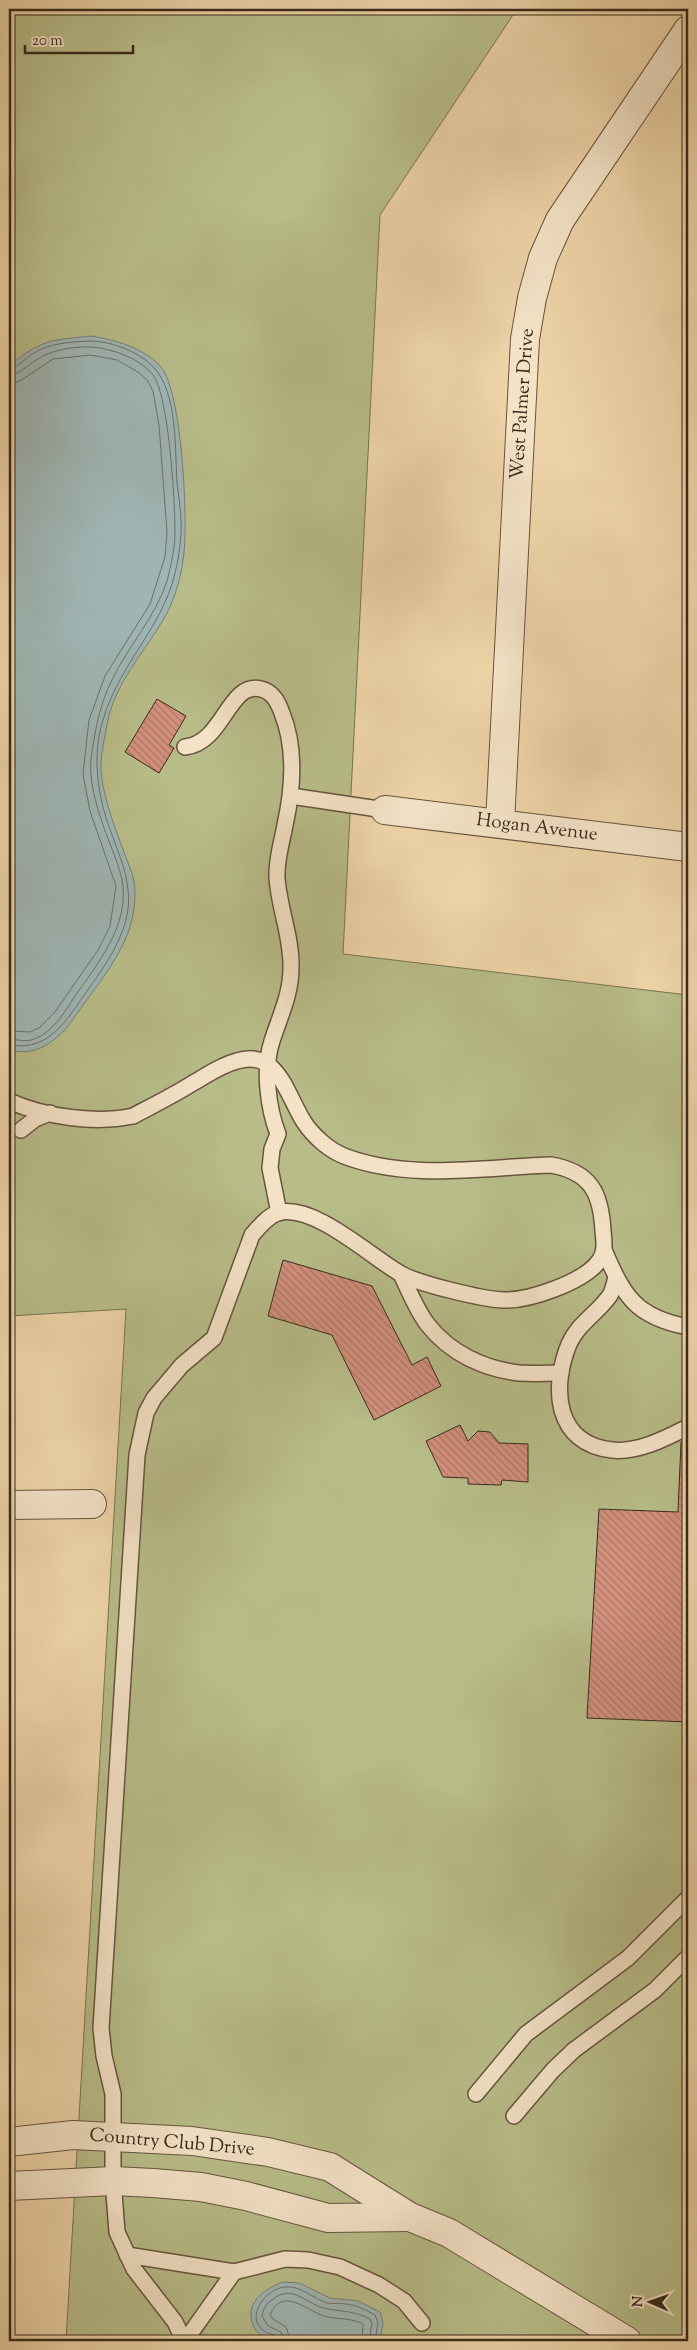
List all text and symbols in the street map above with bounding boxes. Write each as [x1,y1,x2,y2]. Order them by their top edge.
scale bar [25,22,132,54]
text: 20 m [32,31,63,52]
street label: West Palmer Drive [504,327,542,481]
street label: Hogan Avenue [475,807,599,849]
street label: Country Club Drive [88,2122,256,2164]
north arrow [624,2278,674,2328]
text: N [629,2296,649,2308]

